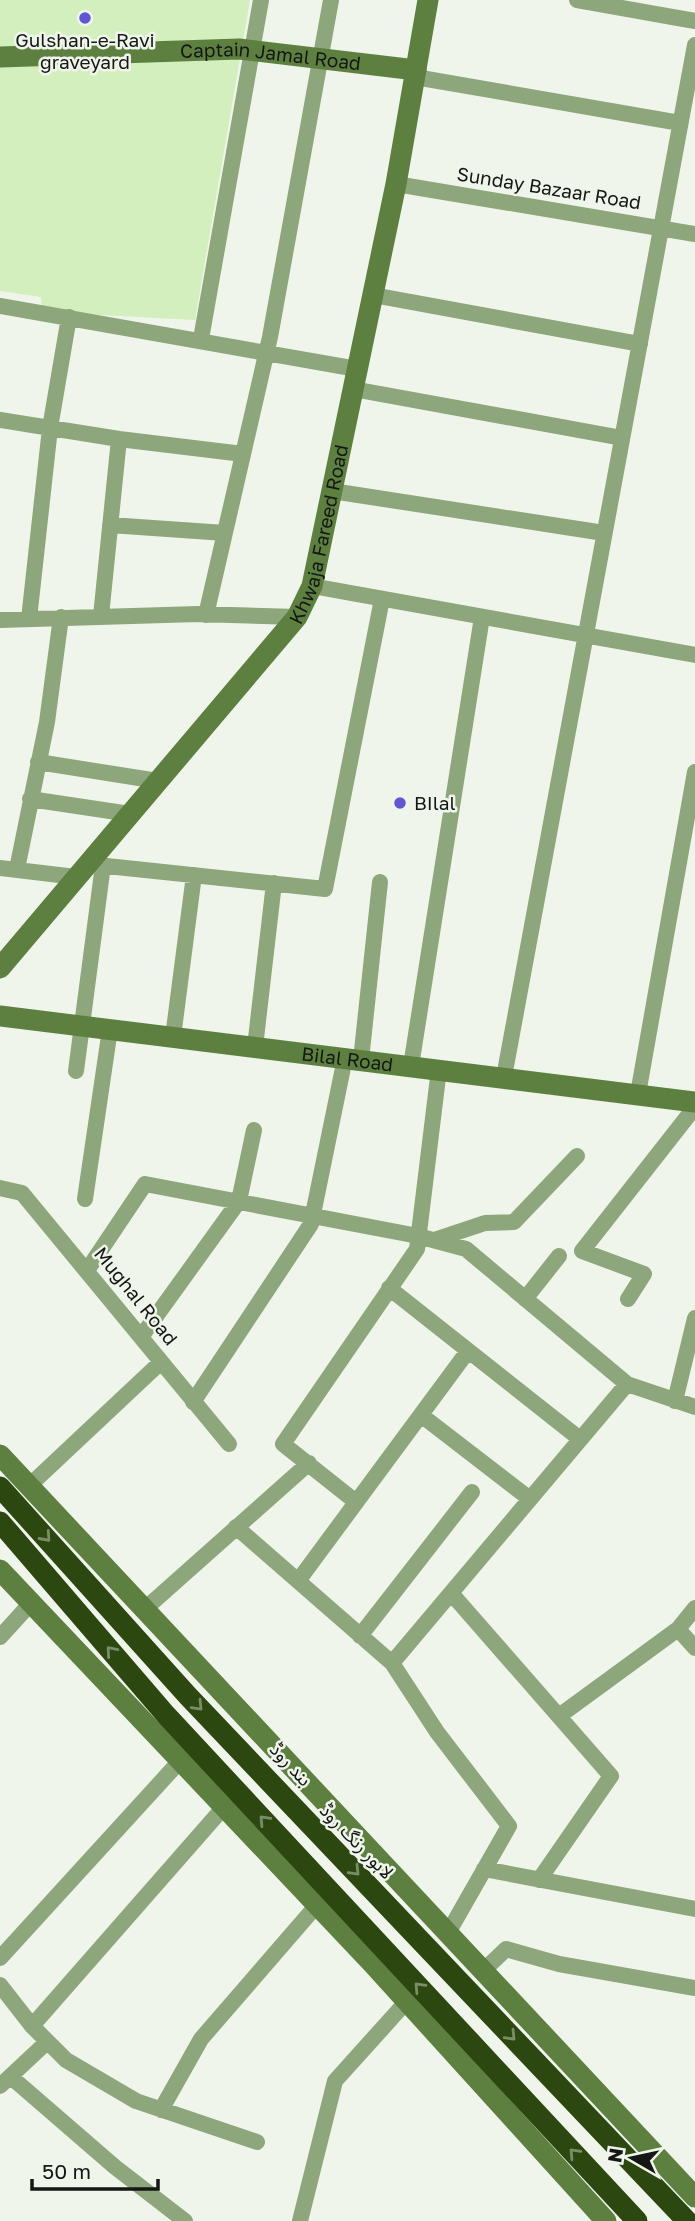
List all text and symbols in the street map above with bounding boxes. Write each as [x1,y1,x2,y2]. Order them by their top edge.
marker: Gulshan-e-Ravi graveyard [77,10,93,26]
place label: Gulshan-e-Ravi graveyard [15,28,155,73]
street label: Captain Jamal Road [180,37,362,74]
street label: Sunday Bazaar Road [455,162,643,213]
street label: Khwaja Fareed Road [283,442,352,627]
place label: BIlal [414,791,456,814]
marker: BIlal [392,795,408,811]
street label: Bilal Road [300,1041,395,1076]
street label: Mughal Road [90,1242,183,1349]
one-way arrow [38,1529,50,1542]
one-way arrow [107,1647,119,1660]
one-way arrow [190,1698,202,1711]
street label: بند روڈ [265,1737,317,1791]
street label: لاہور رنگ روڈ [315,1798,399,1884]
one-way arrow [260,1815,272,1828]
one-way arrow [346,1863,359,1876]
one-way arrow [415,1982,427,1995]
one-way arrow [503,2028,516,2041]
north arrow [597,2123,667,2193]
text: N [602,2146,627,2164]
scale bar [32,2148,158,2192]
one-way arrow [570,2148,582,2161]
text: 50 m [42,2158,91,2184]

